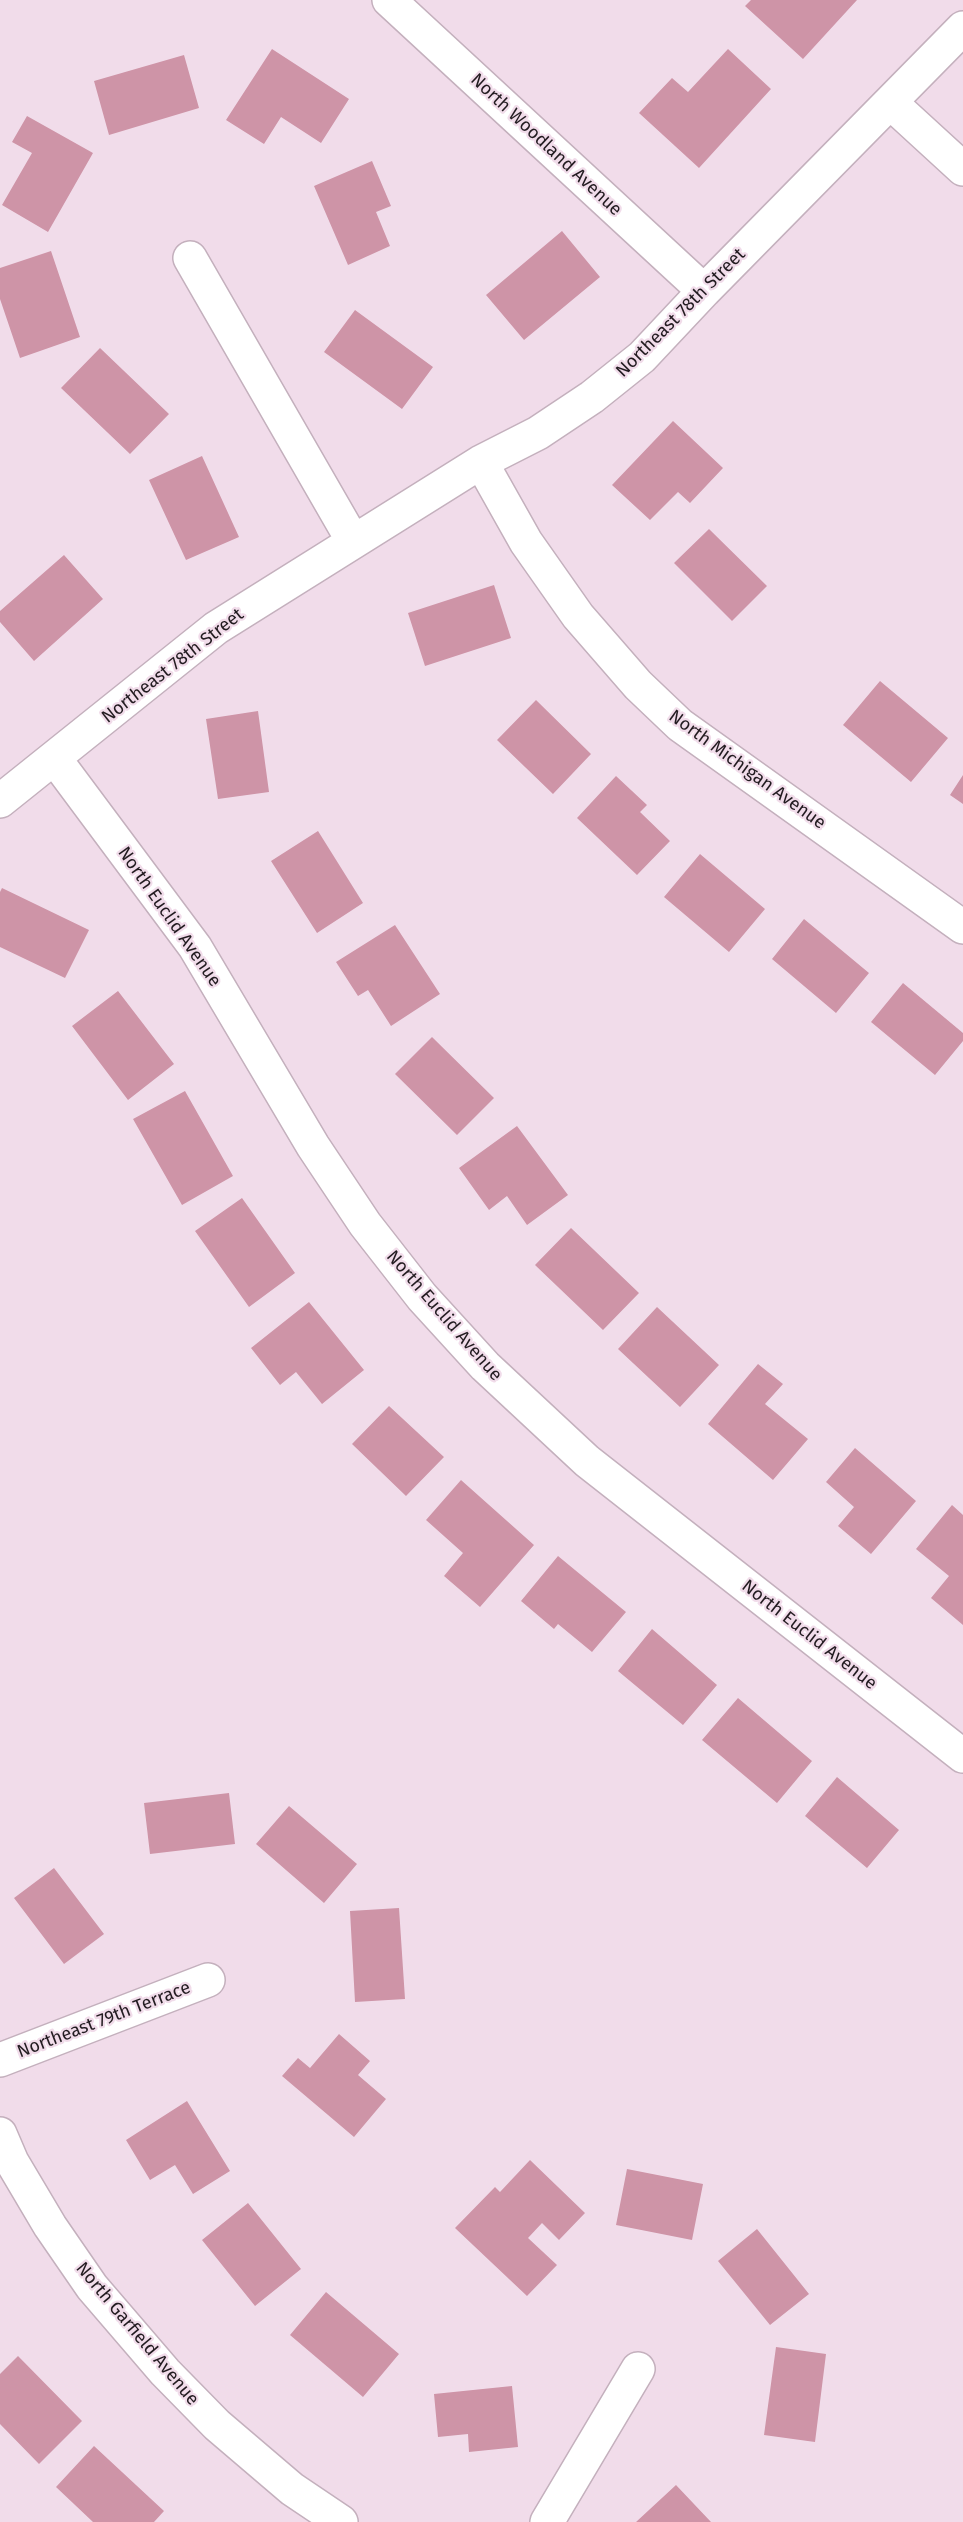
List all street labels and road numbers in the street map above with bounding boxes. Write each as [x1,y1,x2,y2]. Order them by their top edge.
street label: North Woodland Avenue [466,69,626,221]
street label: Northeast 78th Street [612,244,750,382]
street label: Northeast 78th Street [98,604,248,728]
street label: North Michigan Avenue [664,706,830,834]
street label: North Euclid Avenue [113,843,225,991]
street label: North Euclid Avenue [382,1246,506,1386]
street label: North Euclid Avenue [737,1576,881,1694]
street label: Northeast 79th Terrace [14,1977,194,2063]
street label: North Garfield Avenue [71,2258,203,2410]

